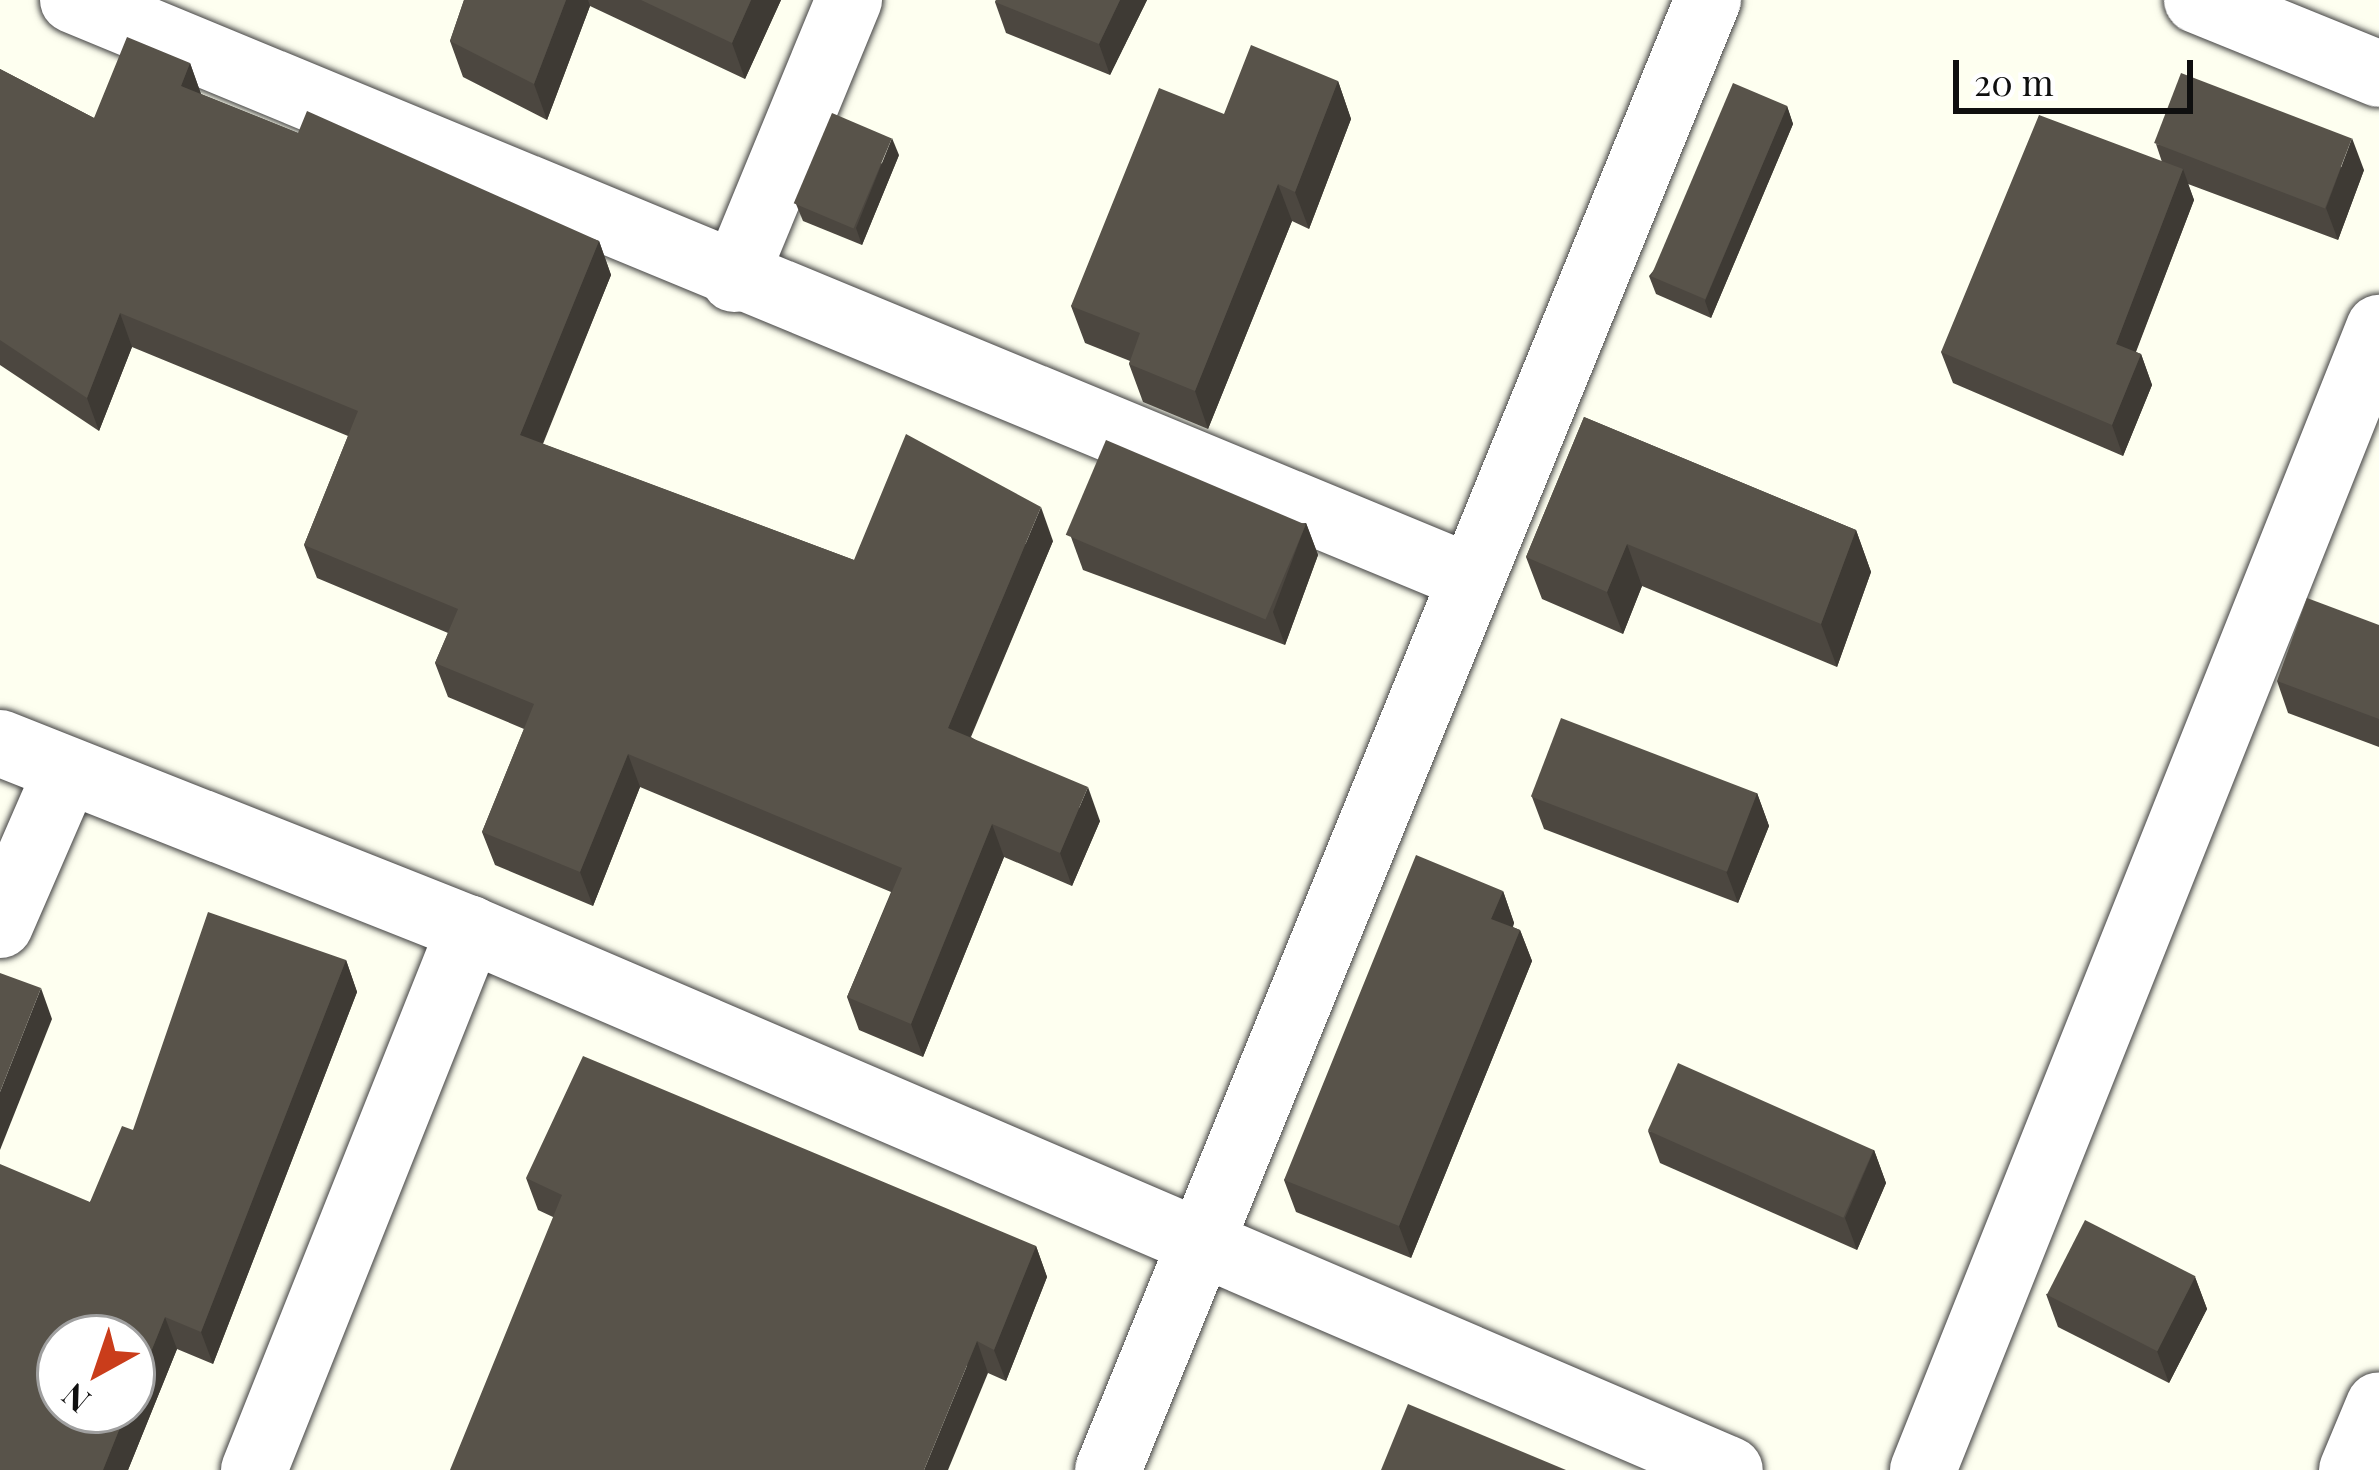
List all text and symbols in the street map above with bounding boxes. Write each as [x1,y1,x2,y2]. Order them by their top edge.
scale bar [1959,36,2199,110]
text: 20 m [1974,57,2054,105]
north arrow [36,1314,156,1434]
text: N [52,1375,98,1424]

